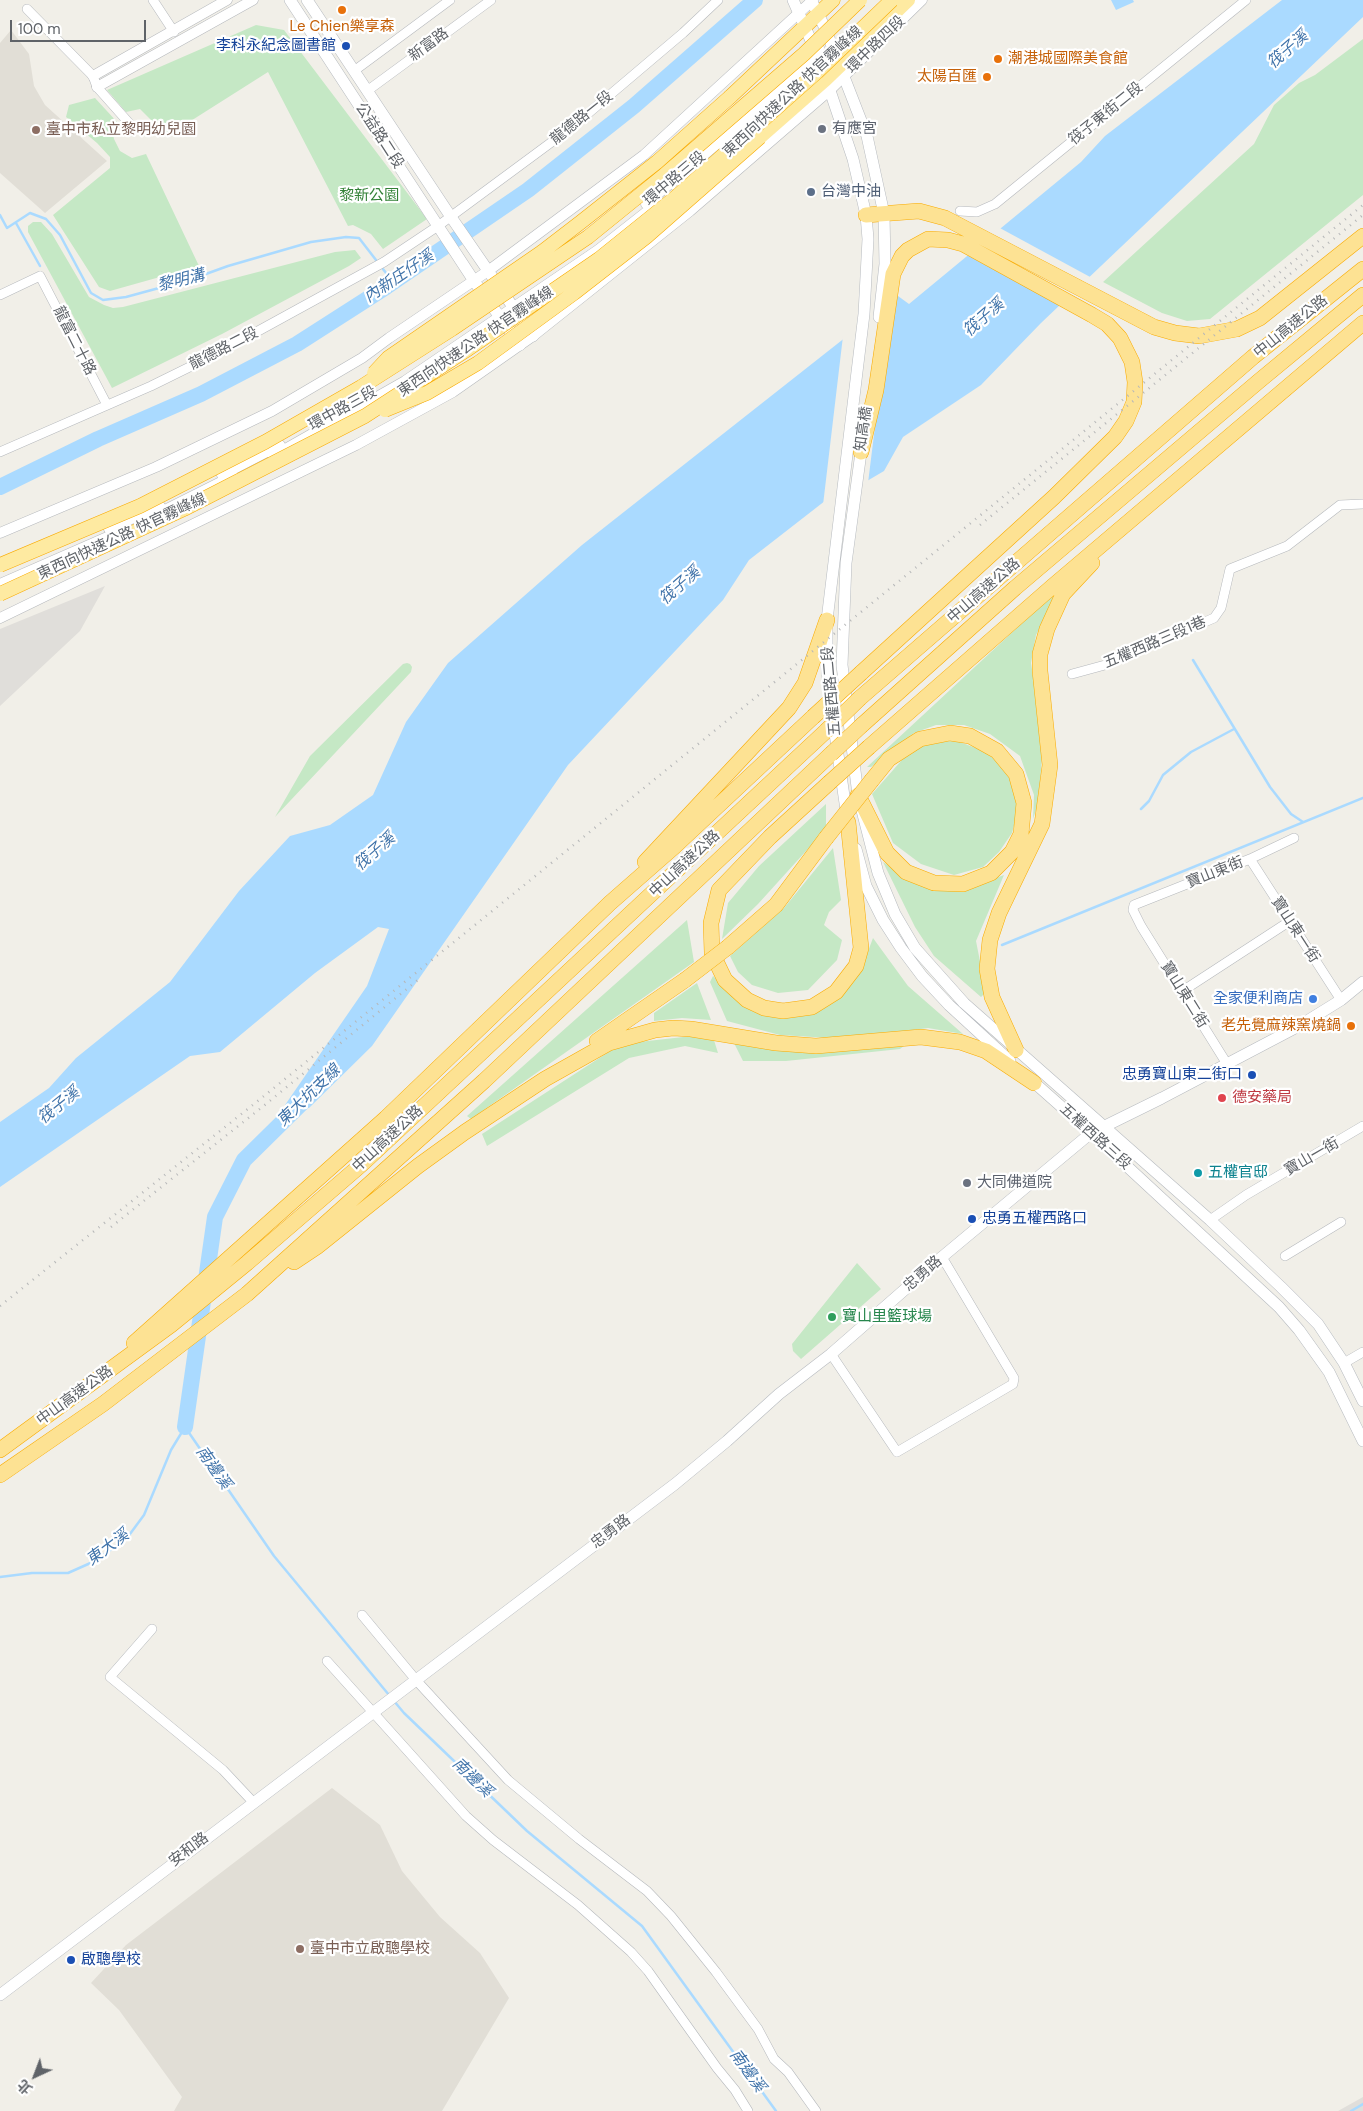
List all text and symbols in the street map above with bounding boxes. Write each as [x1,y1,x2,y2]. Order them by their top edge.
marker: Le Chien樂享森 [336,4,348,16]
scale bar [12,10,149,42]
street label: 環中路四段 [843,12,909,78]
place label: Le Chien樂享森 [289,18,395,36]
text: 100 m [18,19,61,39]
street label: 東西向快速公路 快官霧峰線 [720,23,866,161]
street label: 新富路 [406,24,452,66]
water label: 筏子溪 [1264,27,1312,73]
place label: 李科永紀念圖書館 [216,37,336,55]
marker: 李科永紀念圖書館 [340,40,352,52]
place label: 潮港城國際美食館 [1008,50,1128,68]
marker: 潮港城國際美食館 [992,53,1004,65]
place label: 太陽百匯 [917,68,977,86]
marker: 太陽百匯 [981,71,993,83]
street label: 筏子東街二段 [1065,79,1147,149]
street label: 龍德路一段 [547,87,617,149]
street label: 公益路二段 [351,100,407,172]
place label: 有應宮 [832,120,877,138]
place label: 臺中市私立黎明幼兒園 [46,121,196,139]
marker: 有應宮 [816,123,828,135]
marker: 臺中市私立黎明幼兒園 [30,124,42,136]
street label: 環中路三段 [640,148,710,210]
place label: 台灣中油 [821,183,881,201]
marker: 台灣中油 [805,186,817,198]
park label: 黎新公園 [339,187,399,205]
water label: 內新庄仔溪 [360,247,438,307]
water label: 黎明溝 [155,266,207,296]
street label: 東西向快速公路 快官霧峰線 [395,283,557,401]
street label: 中山高速公路 [1250,292,1332,362]
water label: 筏子溪 [960,295,1008,341]
street label: 龍富二十路 [49,304,99,378]
street label: 龍德路二段 [187,324,261,374]
street label: 環中路三段 [306,383,380,435]
street label: 知高橋 [852,405,876,453]
street label: 東西向快速公路 快官霧峰線 [35,490,209,584]
street label: 中山高速公路 [944,555,1024,627]
water label: 筏子溪 [656,563,704,609]
street label: 五權西路三段1巷 [1101,613,1209,673]
street label: 五權西路二段 [819,645,845,737]
street label: 中山高速公路 [646,827,724,901]
water label: 筏子溪 [351,829,399,875]
street label: 寶山東街 [1184,853,1246,893]
street label: 寶山東一街 [1267,894,1323,966]
street label: 寶山東二街 [1156,958,1212,1032]
place label: 全家便利商店 [1213,990,1303,1008]
marker: 全家便利商店 [1307,993,1319,1005]
place label: 老先覺麻辣窯燒鍋 [1221,1017,1341,1035]
marker: 老先覺麻辣窯燒鍋 [1345,1020,1357,1032]
water label: 東大坑支線 [274,1061,344,1131]
place label: 忠勇寶山東二街口 [1122,1066,1242,1084]
marker: 忠勇寶山東二街口 [1246,1069,1258,1081]
water label: 筏子溪 [34,1083,84,1129]
place label: 德安藥局 [1232,1089,1292,1107]
marker: 德安藥局 [1216,1092,1228,1104]
street label: 五權西路三段 [1056,1100,1134,1174]
street label: 中山高速公路 [349,1102,427,1176]
street label: 寶山一街 [1282,1134,1342,1180]
place label: 五權官邸 [1208,1164,1268,1182]
marker: 五權官邸 [1192,1167,1204,1179]
place label: 大同佛道院 [977,1174,1052,1192]
marker: 大同佛道院 [961,1177,973,1189]
place label: 忠勇五權西路口 [982,1210,1087,1228]
marker: 忠勇五權西路口 [966,1213,978,1225]
street label: 忠勇路 [900,1252,946,1296]
place label: 寶山里籃球場 [842,1308,932,1326]
marker: 寶山里籃球場 [826,1311,838,1323]
street label: 中山高速公路 [33,1362,117,1430]
water label: 南邊溪 [191,1443,235,1493]
street label: 忠勇路 [588,1511,634,1553]
water label: 東大溪 [83,1526,133,1570]
water label: 南邊溪 [448,1754,496,1802]
street label: 安和路 [166,1829,212,1871]
place label: 臺中市立啟聰學校 [310,1940,430,1958]
marker: 臺中市立啟聰學校 [294,1943,306,1955]
place label: 啟聰學校 [81,1951,141,1969]
marker: 啟聰學校 [65,1954,77,1966]
water label: 南邊溪 [725,2046,769,2096]
north arrow [10,2051,60,2101]
text: 北 [14,2076,36,2098]

